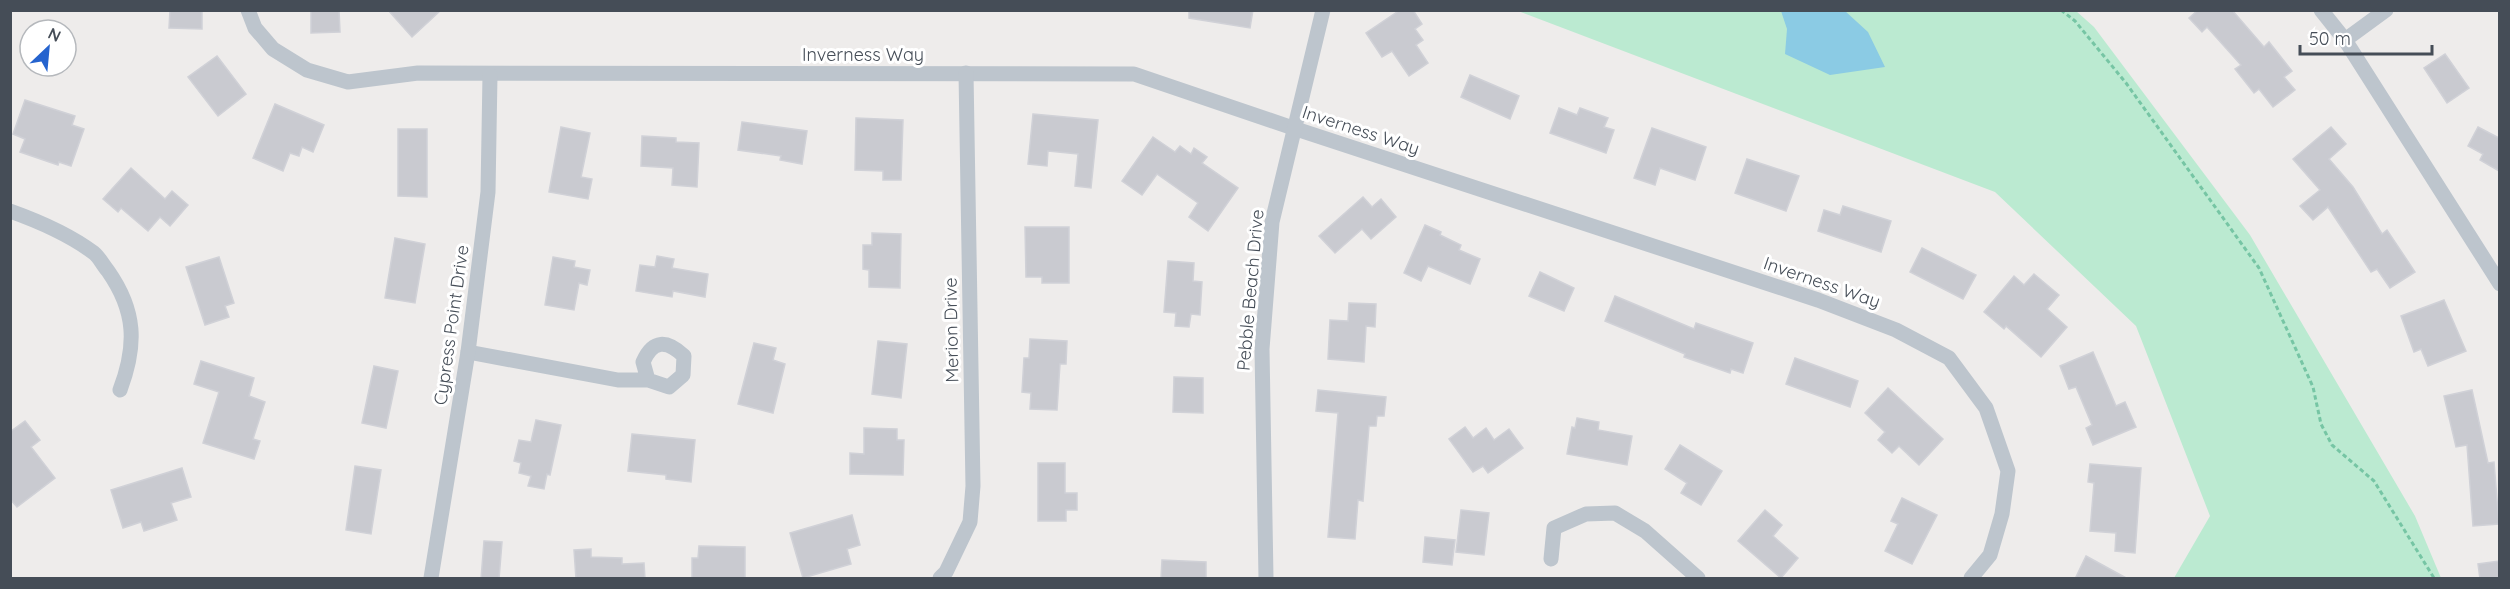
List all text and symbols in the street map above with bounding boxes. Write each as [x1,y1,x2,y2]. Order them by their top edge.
north arrow [18,18,78,78]
scale bar [2300,18,2432,56]
text: N [45,23,64,46]
text: 50 m [2309,27,2351,50]
street label: Inverness Way [802,43,924,66]
street label: Inverness Way [1299,100,1423,160]
street label: Pebble Beach Drive [1231,208,1269,372]
street label: Cypress Point Drive [428,243,474,407]
street label: Inverness Way [1761,251,1883,313]
street label: Merion Drive [939,277,963,383]

